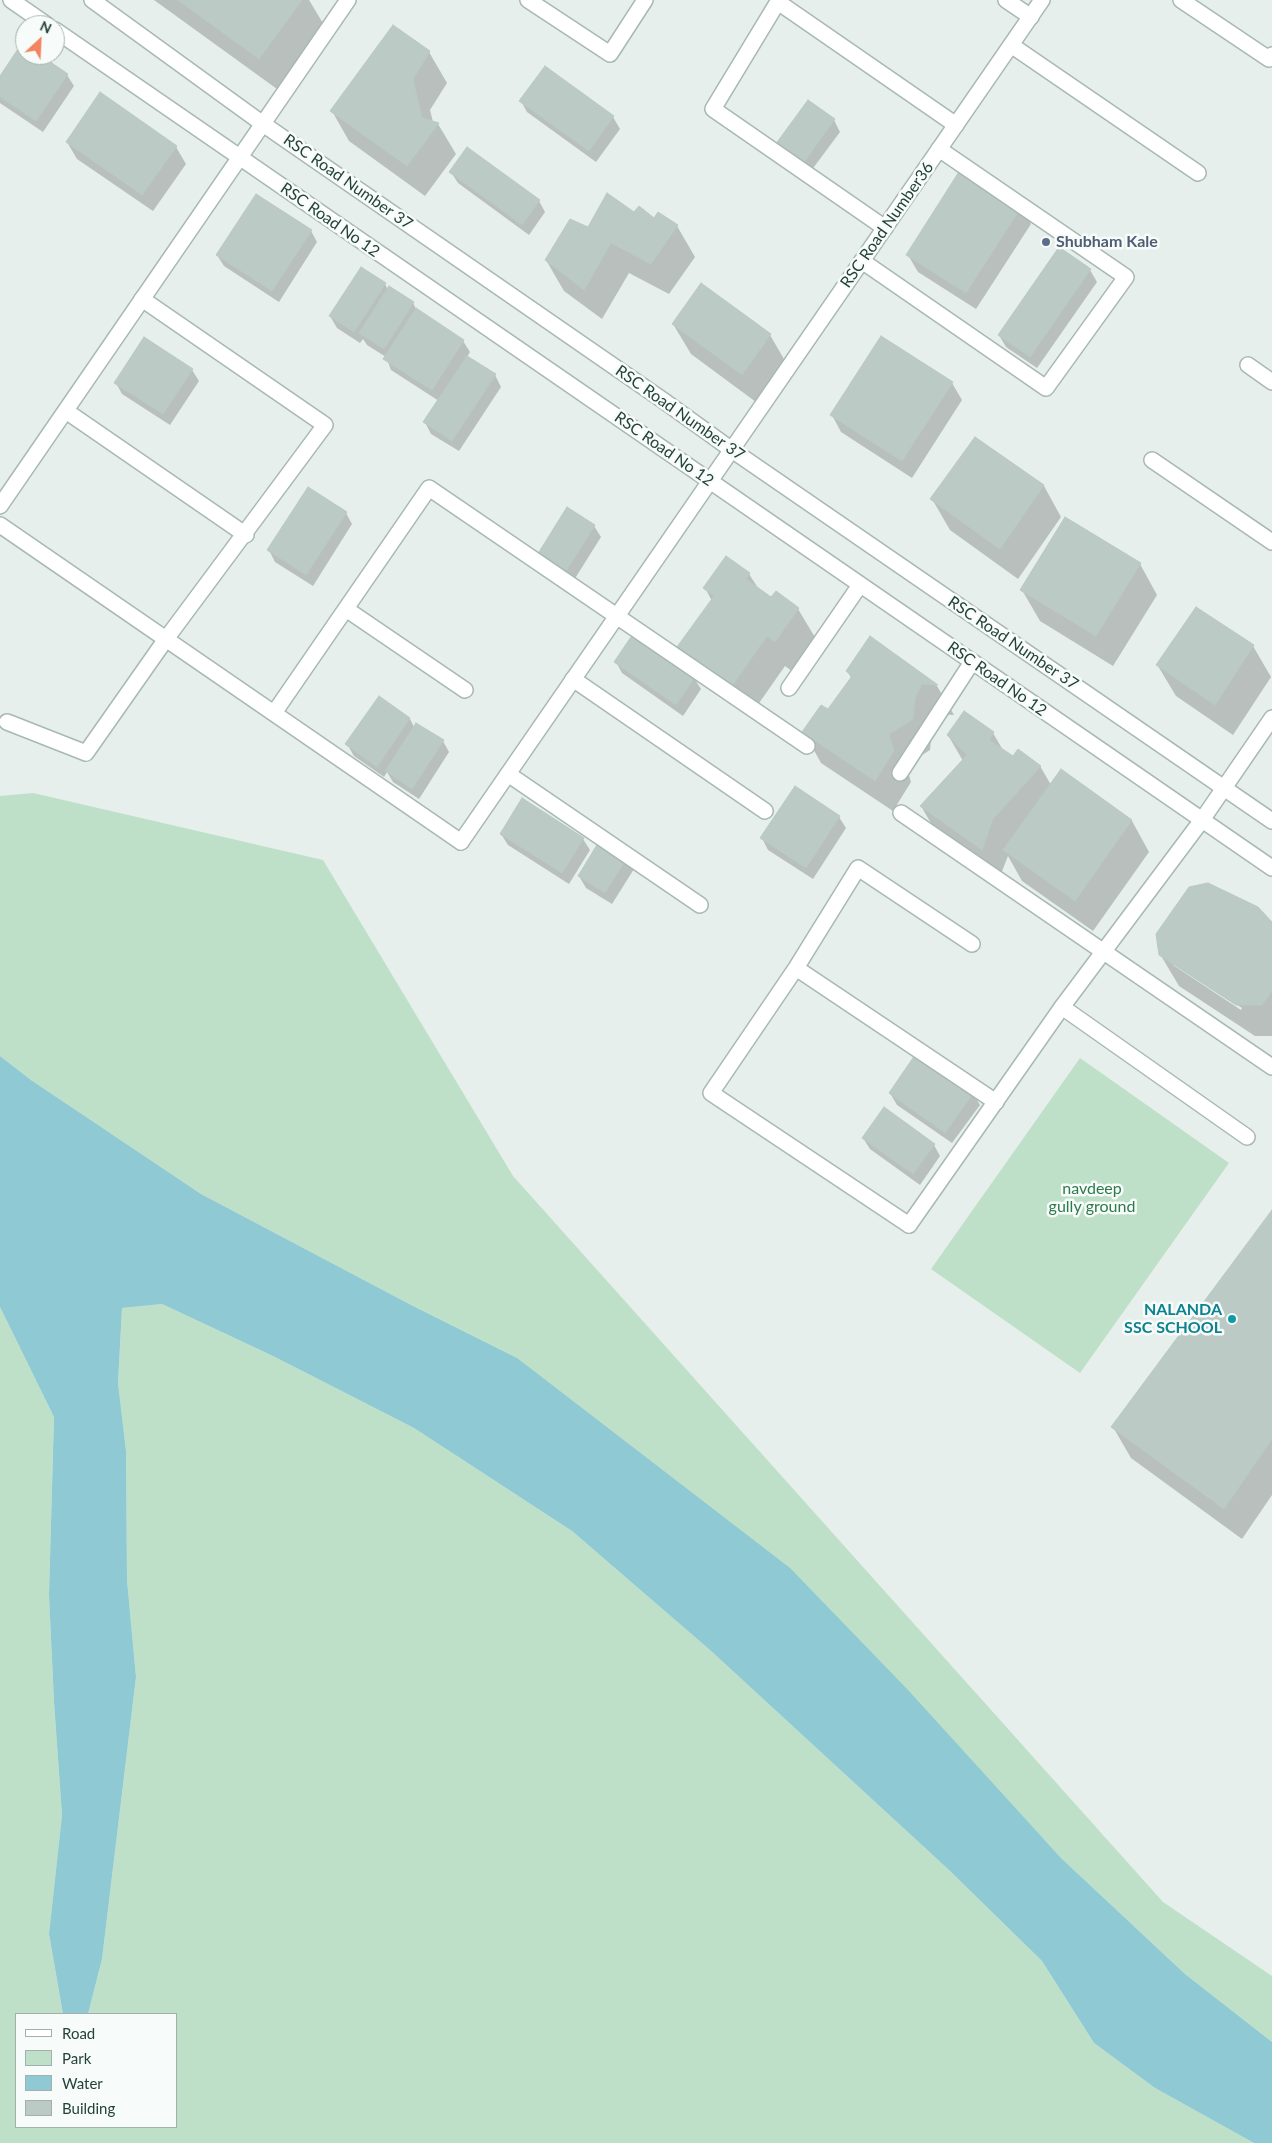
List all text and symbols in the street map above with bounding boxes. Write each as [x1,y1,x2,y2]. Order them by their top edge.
north arrow [15,15,65,65]
text: N [38,17,55,37]
street label: RSC Road Number 37 [280,130,416,234]
street label: RSC Road Number36 [836,158,938,292]
street label: RSC Road No 12 [277,179,383,261]
place label: Shubham Kale [1056,232,1158,252]
marker: Shubham Kale [1040,236,1052,248]
street label: RSC Road Number 37 [612,361,748,465]
street label: RSC Road No 12 [611,408,717,490]
street label: RSC Road Number 37 [944,592,1082,694]
street label: RSC Road No 12 [944,638,1050,720]
park label: navdeep gully ground [1049,1179,1135,1217]
place label: NALANDA SSC SCHOOL [1124,1300,1222,1338]
marker: NALANDA SSC SCHOOL [1226,1313,1238,1325]
legend [15,2013,178,2128]
text: Road [62,2024,95,2042]
text: Park [62,2049,91,2067]
text: Water [62,2074,103,2092]
text: Building [62,2099,115,2117]

